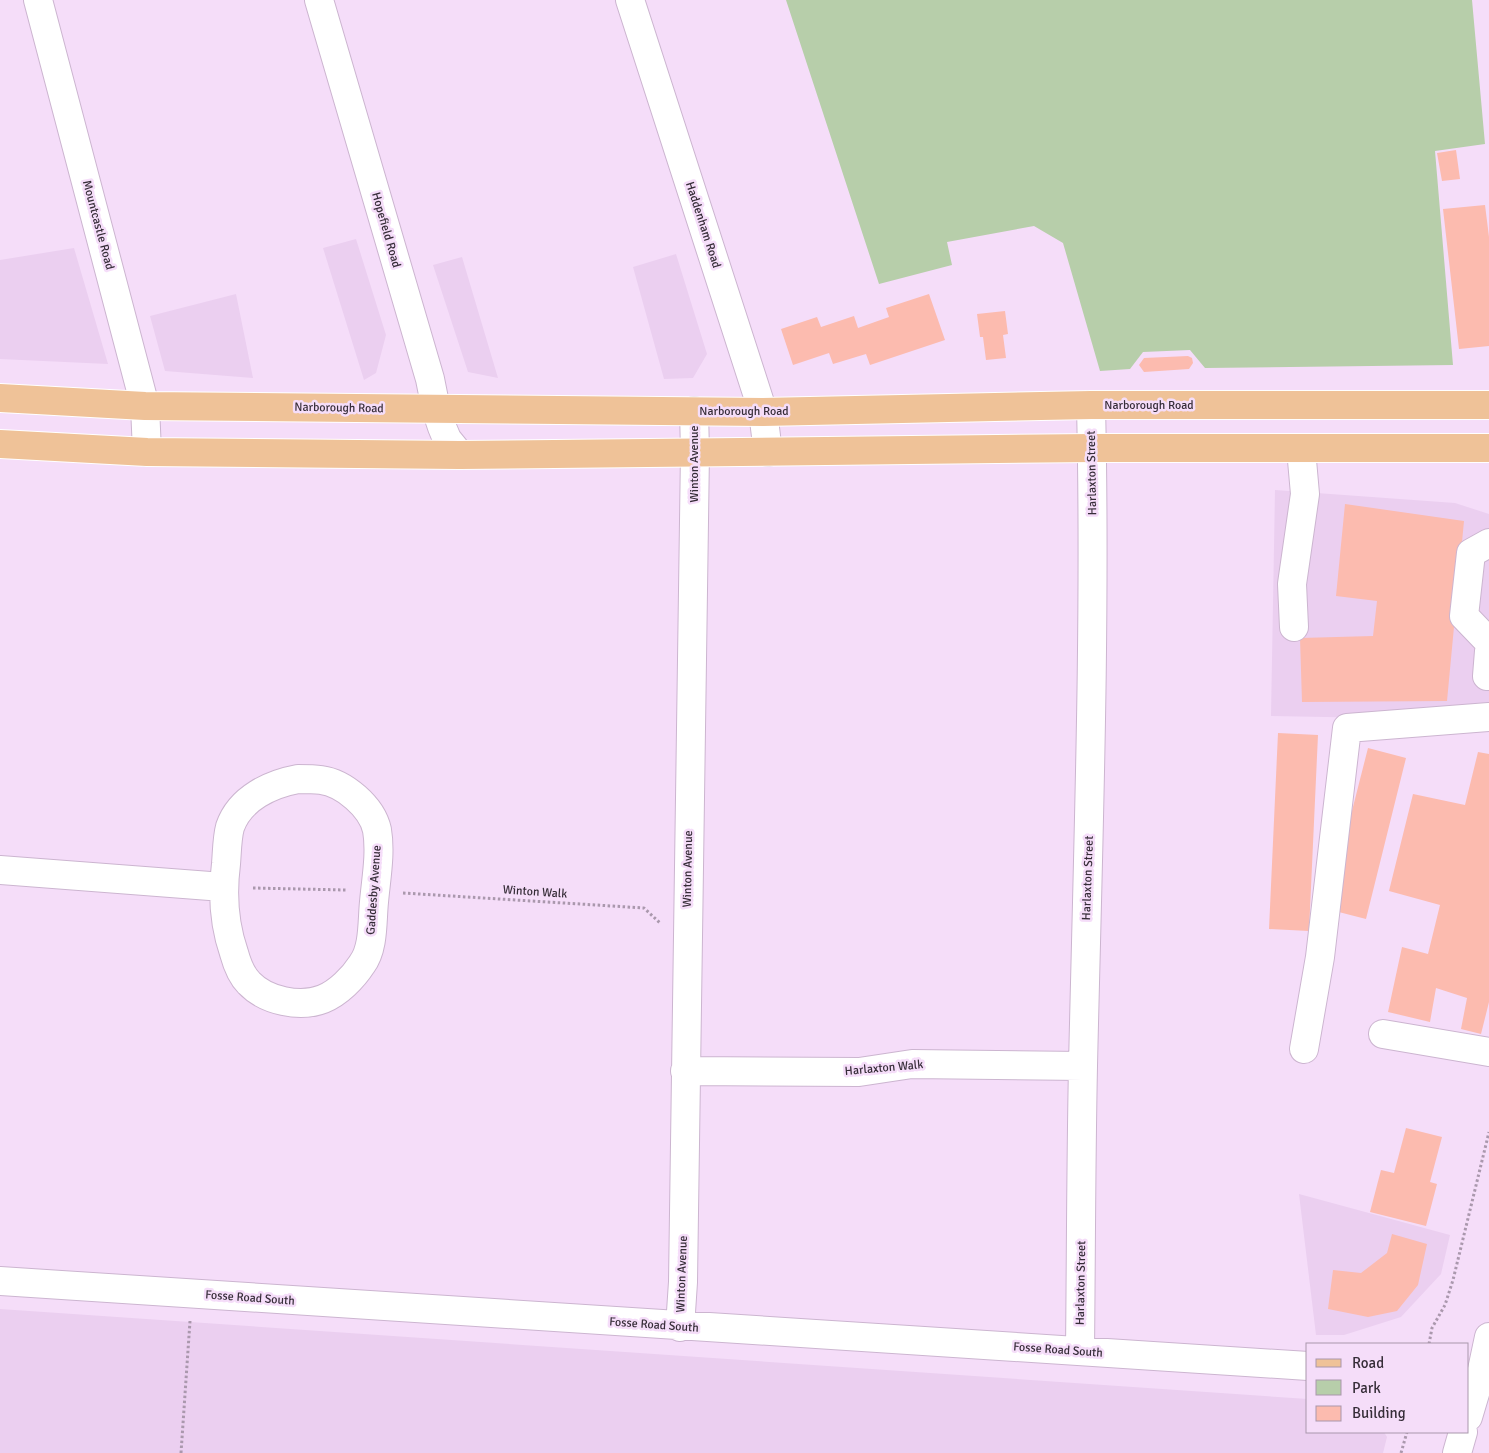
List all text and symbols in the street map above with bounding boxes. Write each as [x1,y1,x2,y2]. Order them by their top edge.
street label: Mountcastle Road [79,179,117,271]
street label: Haddenham Road [682,180,724,270]
street label: Hopefield Road [368,191,404,269]
street label: Narborough Road [1104,398,1194,413]
street label: Narborough Road [294,400,384,416]
street label: Narborough Road [699,404,789,419]
street label: Winton Avenue [687,425,702,503]
street label: Harlaxton Street [1084,431,1100,515]
street label: Winton Avenue [680,830,696,908]
street label: Harlaxton Street [1079,835,1097,921]
street label: Gaddesby Avenue [363,845,385,935]
street label: Winton Walk [502,882,568,902]
street label: Harlaxton Walk [844,1057,924,1079]
street label: Winton Avenue [673,1235,691,1313]
street label: Harlaxton Street [1073,1241,1089,1325]
street label: Fosse Road South [205,1287,295,1309]
street label: Fosse Road South [609,1314,699,1336]
street label: Fosse Road South [1013,1339,1103,1361]
legend [1306,1343,1469,1433]
text: Road [1352,1354,1384,1372]
text: Park [1352,1379,1381,1397]
text: Building [1352,1404,1406,1422]

